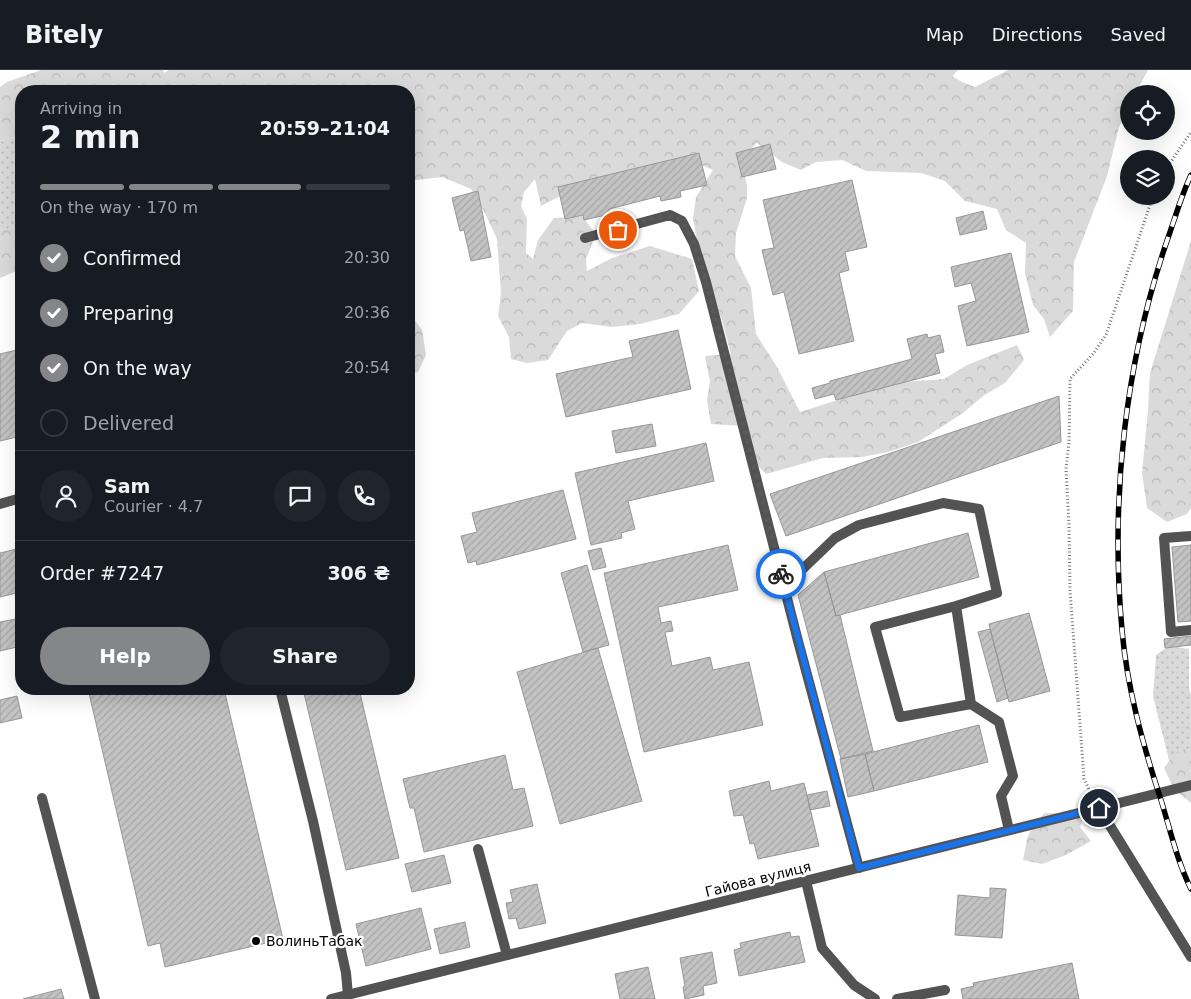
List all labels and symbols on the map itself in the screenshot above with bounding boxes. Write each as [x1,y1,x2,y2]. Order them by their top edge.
pin [597,209,639,251]
courier [756,549,806,599]
pin [1078,787,1120,829]
street label: Гайова вулиця [703,858,813,900]
place label: ВолиньТабак [266,933,362,949]
marker: ВолиньТабак [250,935,262,947]

